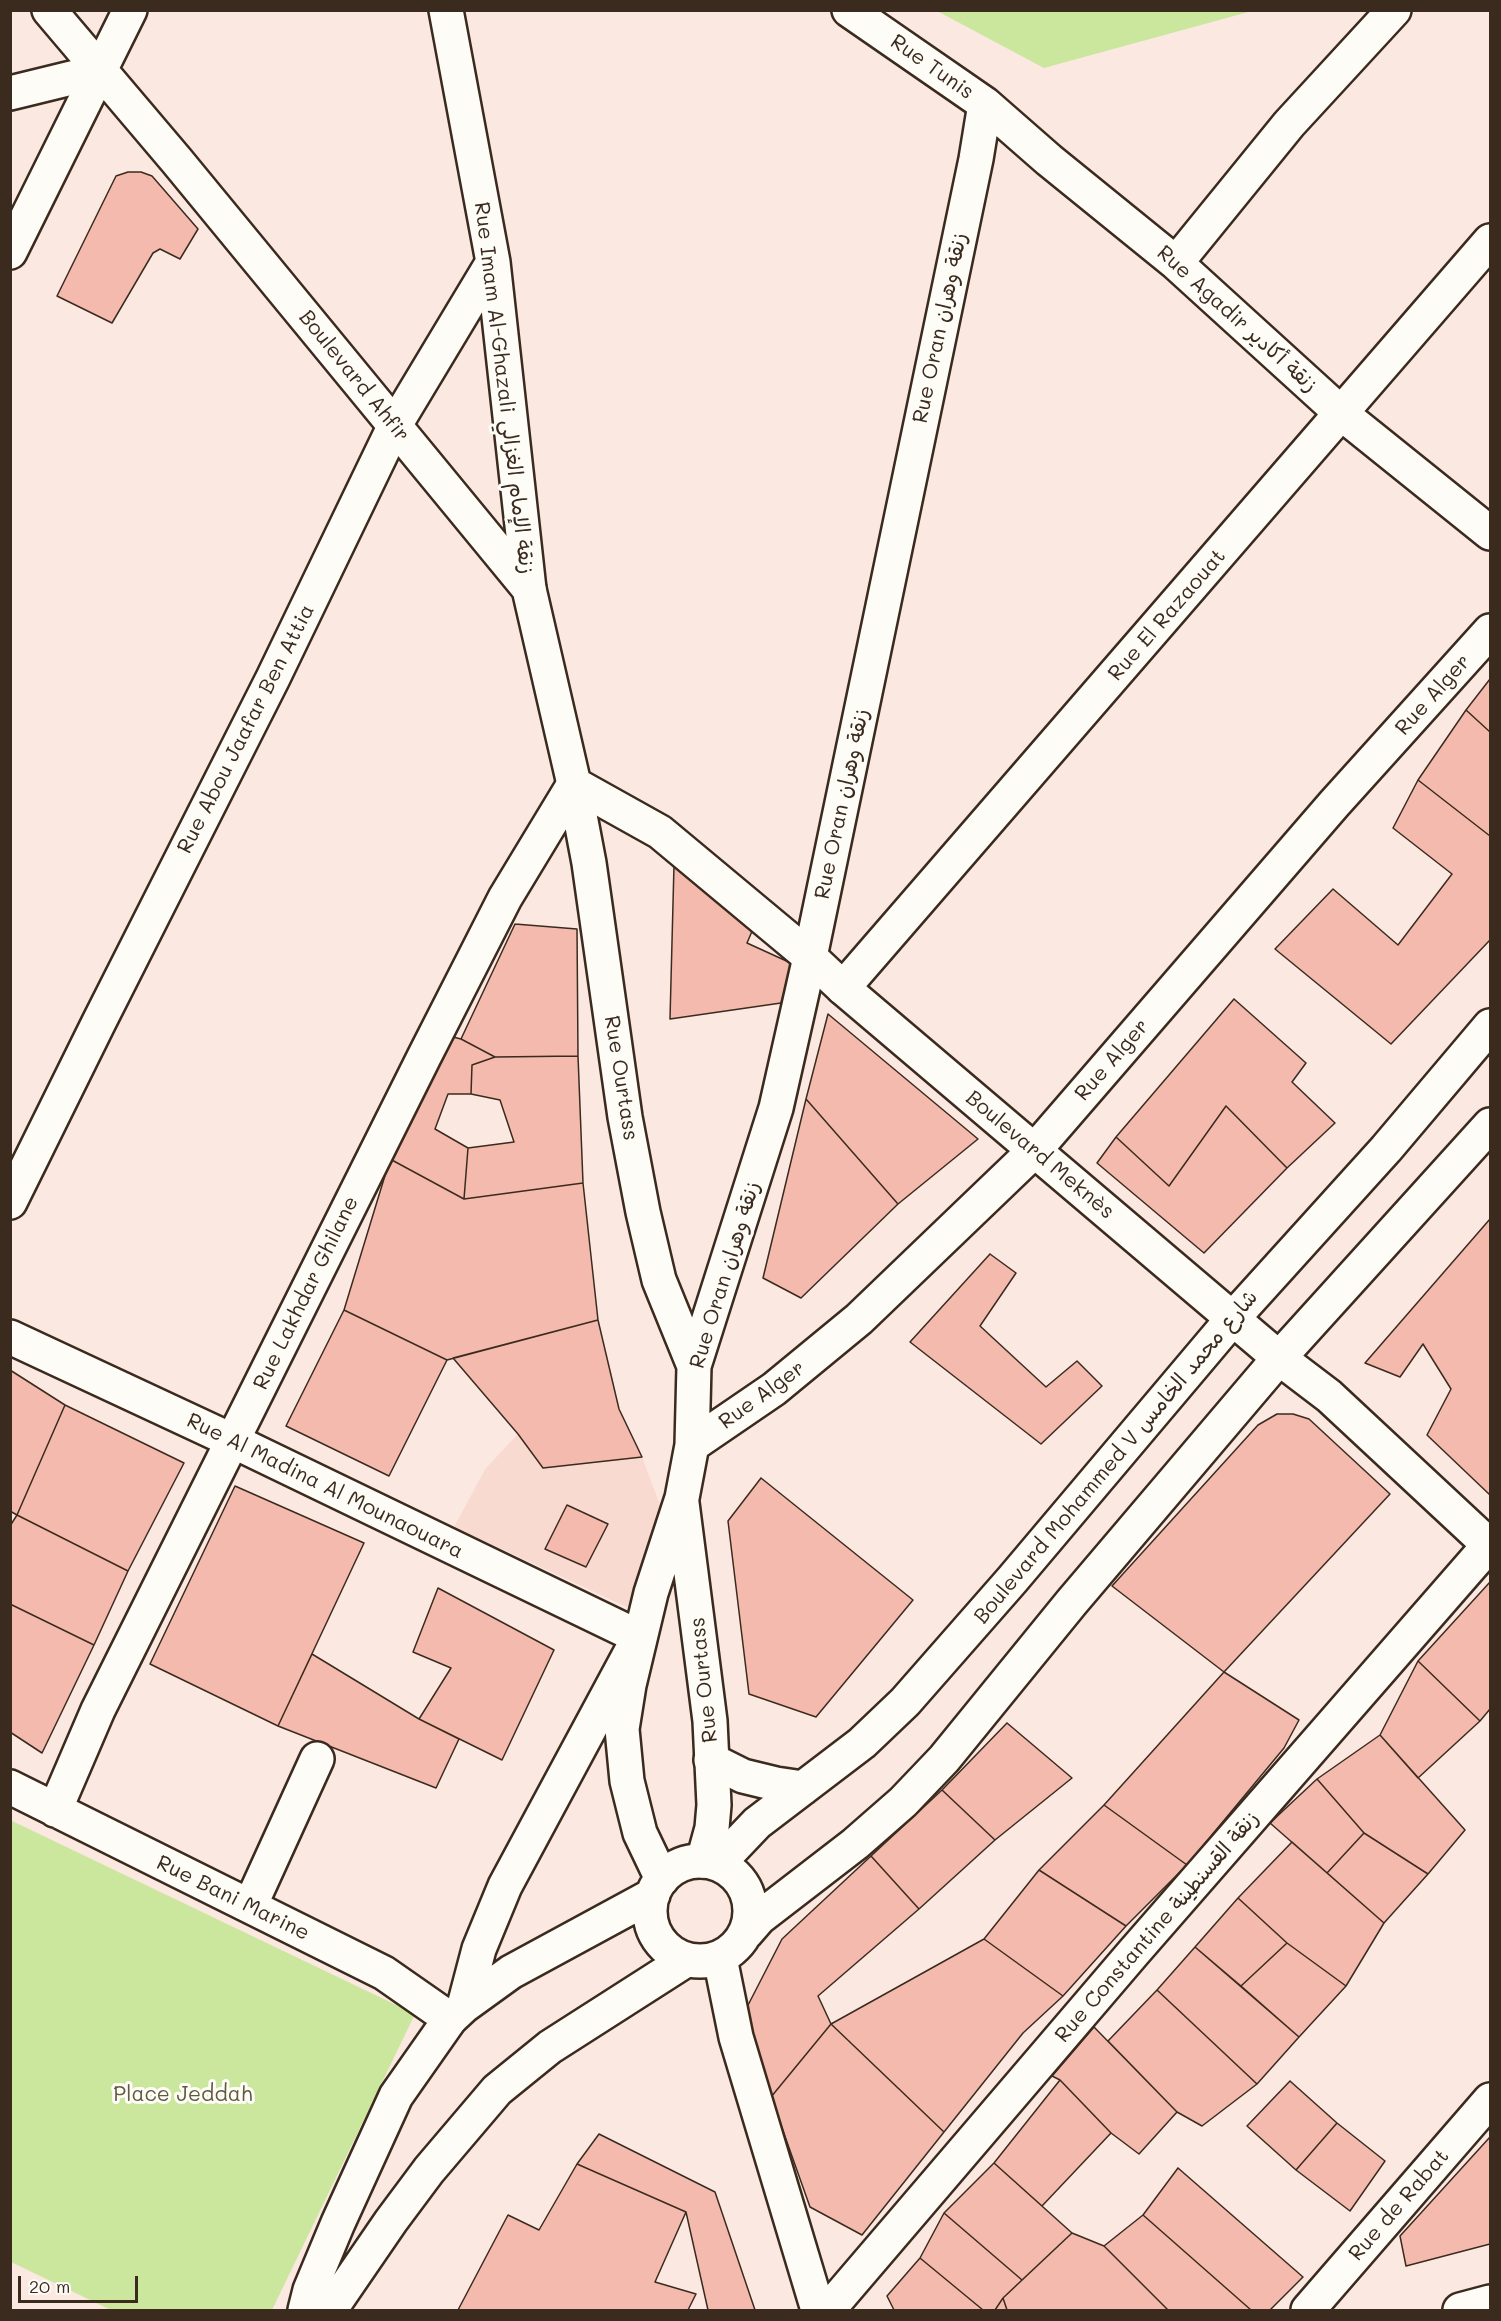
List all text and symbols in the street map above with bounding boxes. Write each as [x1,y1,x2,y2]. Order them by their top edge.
street label: Rue Tunis [885,29,979,105]
street label: Rue Imam Al-Ghazali زنقة الإمام الغزالي [469,200,539,576]
street label: Rue Oran زنقة وهران [907,230,973,426]
street label: Rue Agadir زنقة أكادير [1152,240,1322,398]
street label: Boulevard Ahfir [293,305,415,447]
street label: Rue El Razaouat [1103,544,1231,686]
street label: Rue Abou Jaafar Ben Attia [172,600,320,858]
street label: Rue Alger [1390,649,1476,741]
street label: Rue Oran زنقة وهران [809,706,875,902]
street label: Rue Ourtass [599,1014,643,1142]
street label: Rue Alger [1070,1014,1154,1106]
street label: Boulevard Meknès [961,1086,1119,1224]
street label: Rue Oran زنقة وهران [685,1178,765,1372]
street label: Rue Lakhdar Ghilane [248,1192,364,1394]
street label: Boulevard Mohammed V شارع محمد الخامس [969,1285,1263,1629]
street label: Rue Alger [714,1355,810,1435]
street label: Rue Al Madina Al Mounaouara [183,1408,467,1564]
street label: Rue Ourtass [685,1616,723,1744]
street label: Rue Constantine زنقة القسنطينة [1050,1806,1264,2048]
street label: Rue Bani Marine [152,1850,314,1946]
park label: Place Jeddah [113,2082,253,2108]
street label: Rue de Rabat [1344,2144,1454,2266]
scale bar [21,2264,141,2302]
text: 20 m [29,2274,70,2298]

